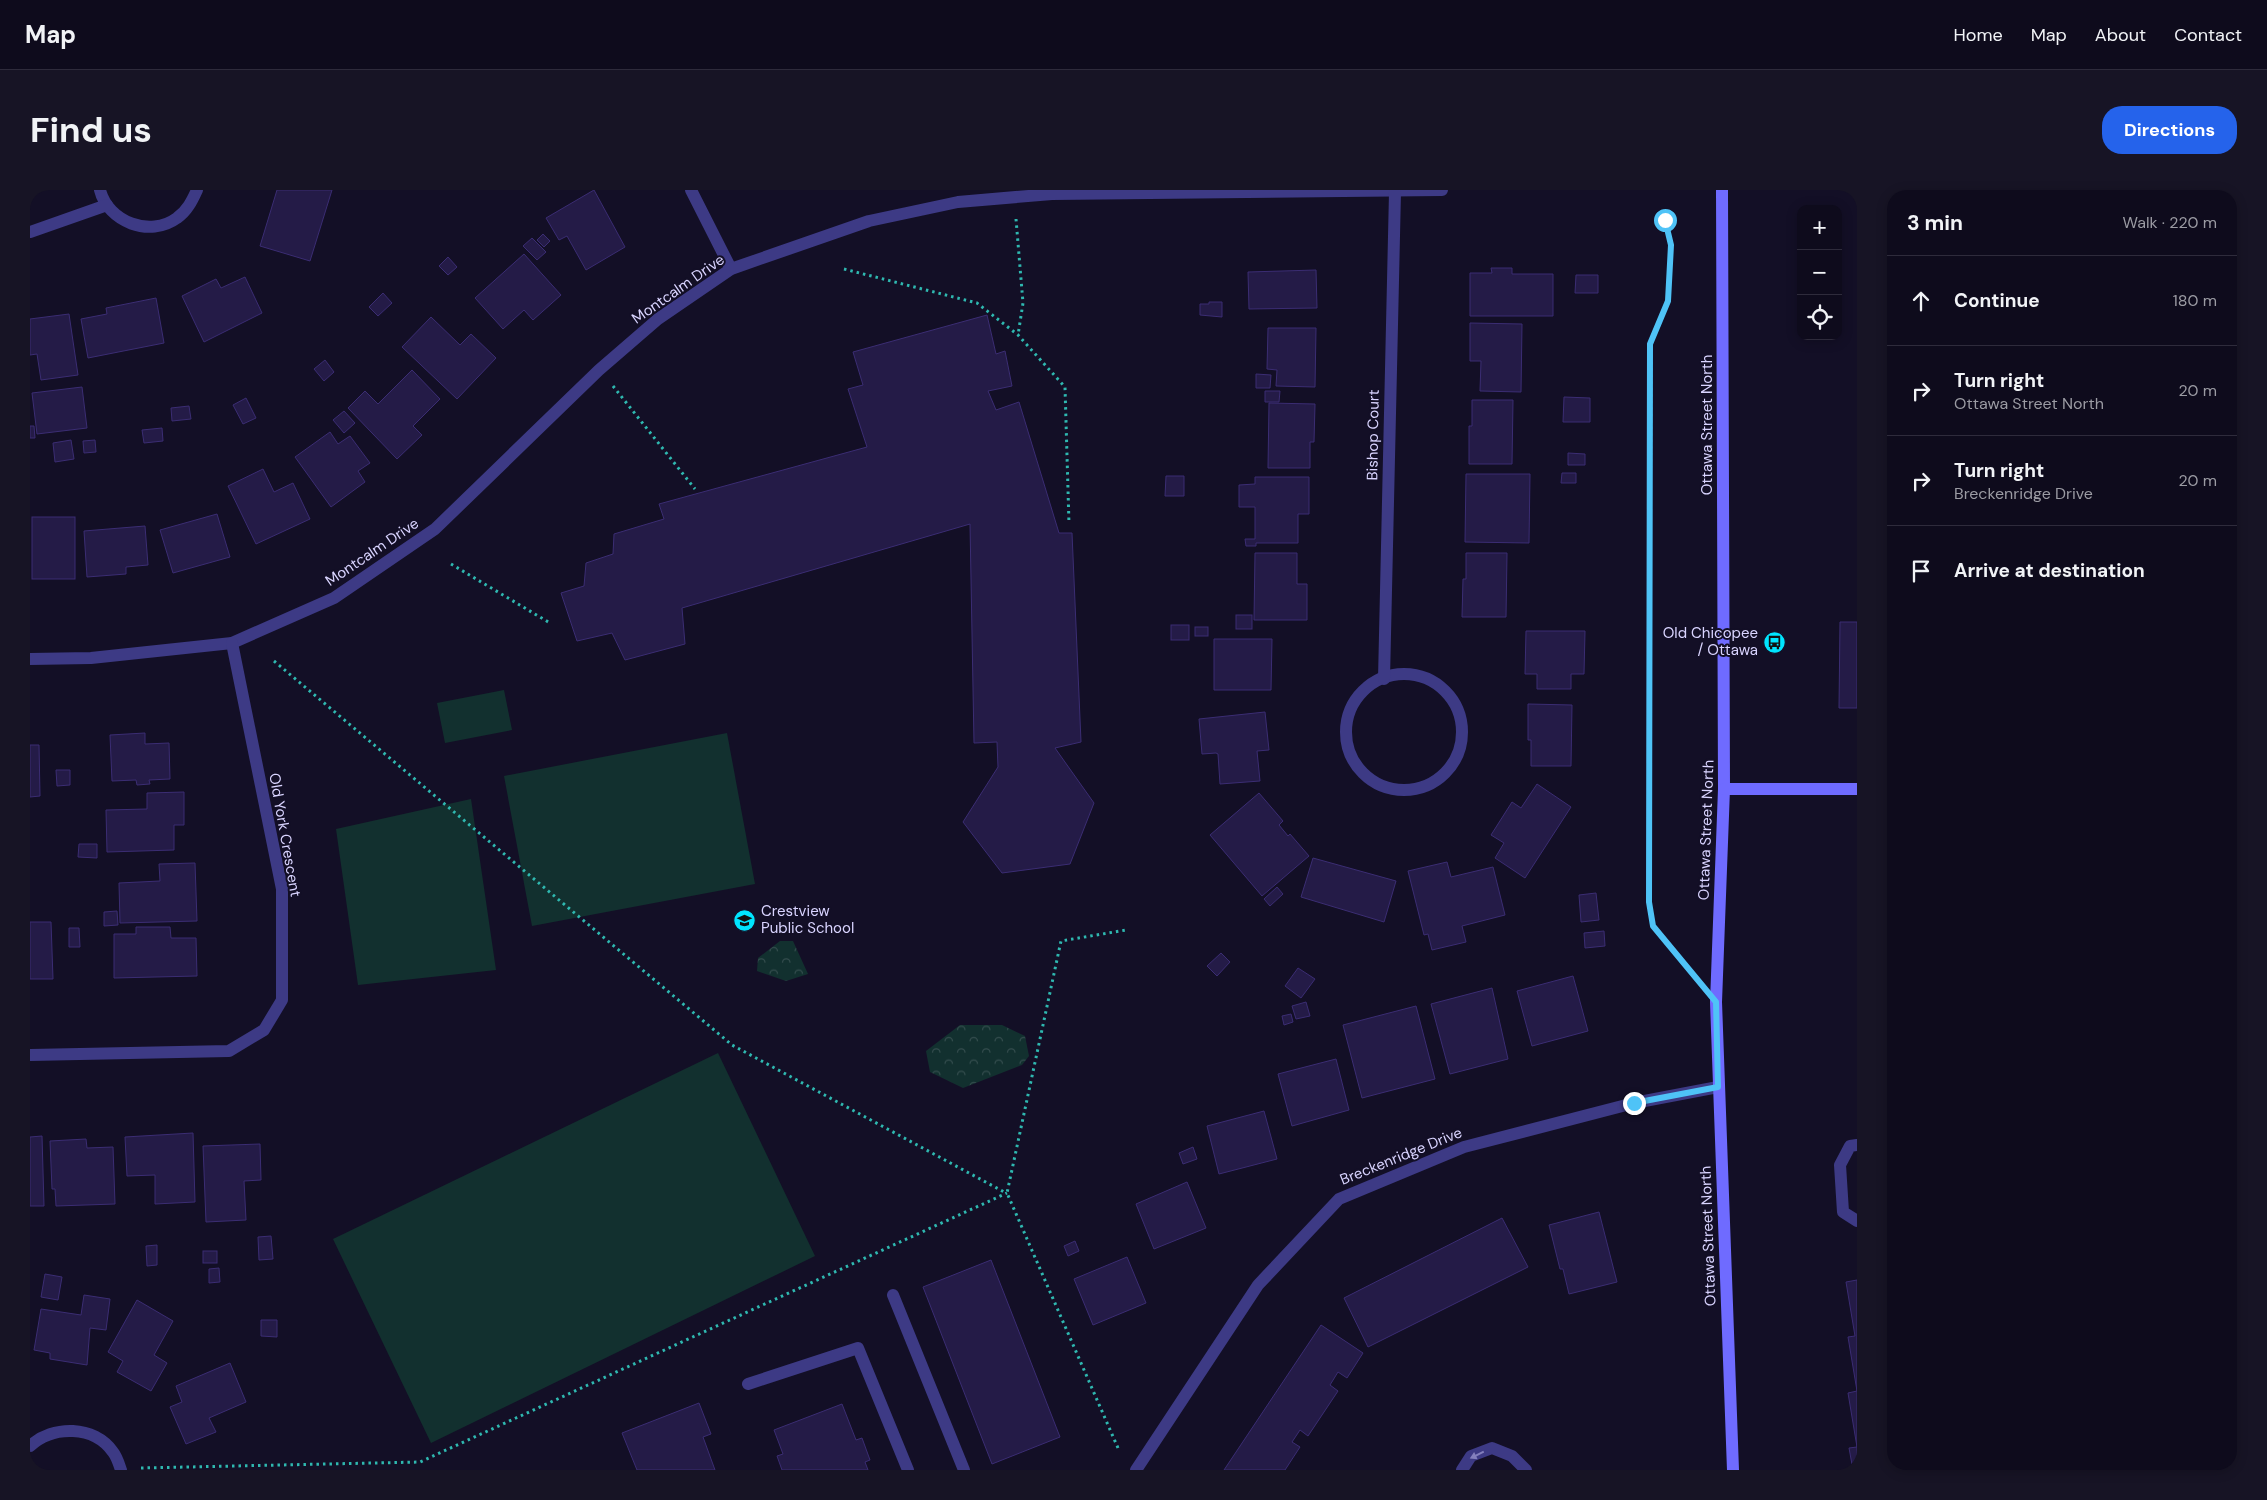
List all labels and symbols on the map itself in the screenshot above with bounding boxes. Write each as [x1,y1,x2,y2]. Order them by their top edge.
route start [1654,209,1677,232]
street label: Montcalm Drive [628,250,728,328]
street label: Ottawa Street North [1697,355,1717,495]
street label: Bishop Court [1362,389,1384,481]
street label: Montcalm Drive [321,513,423,591]
place label: Old Chicopee / Ottawa [1663,623,1758,660]
bus stop icon: Old Chicopee / Ottawa [1762,630,1786,654]
street label: Ottawa Street North [1694,759,1718,901]
street label: Old York Crescent [264,772,306,899]
place label: Crestview Public School [761,901,854,938]
school or university icon: Crestview Public School [733,908,757,932]
route end [1623,1092,1646,1115]
street label: Breckenridge Drive [1337,1122,1465,1190]
street label: Ottawa Street North [1696,1165,1720,1307]
one-way arrow [1470,1450,1485,1459]

